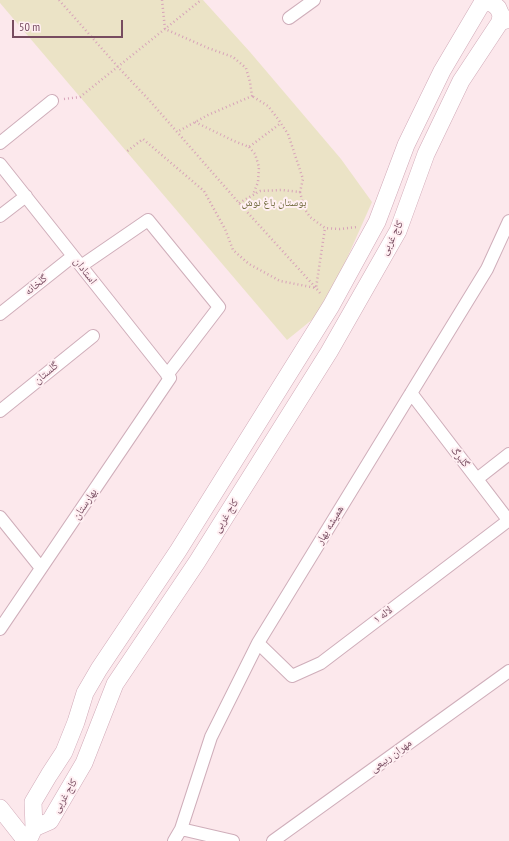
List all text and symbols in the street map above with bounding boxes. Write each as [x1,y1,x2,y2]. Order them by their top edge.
scale bar [14,12,125,38]
text: 50 m [19,19,40,34]
park label: بوستان باغ نوش [241,196,307,210]
street label: کاج غربی [378,218,406,258]
street label: استادان [70,255,100,287]
street label: گلخانه [22,272,50,298]
street label: گلستان [31,359,61,387]
street label: گلبرگ [448,444,472,470]
street label: بهارستان [70,486,100,522]
street label: کاج غربی [211,497,241,535]
street label: همیشه بهار [313,503,347,547]
street label: لاله ۱ [371,604,395,626]
street label: مهران ربیعی [368,736,414,776]
street label: کاج غربی [50,777,80,815]

